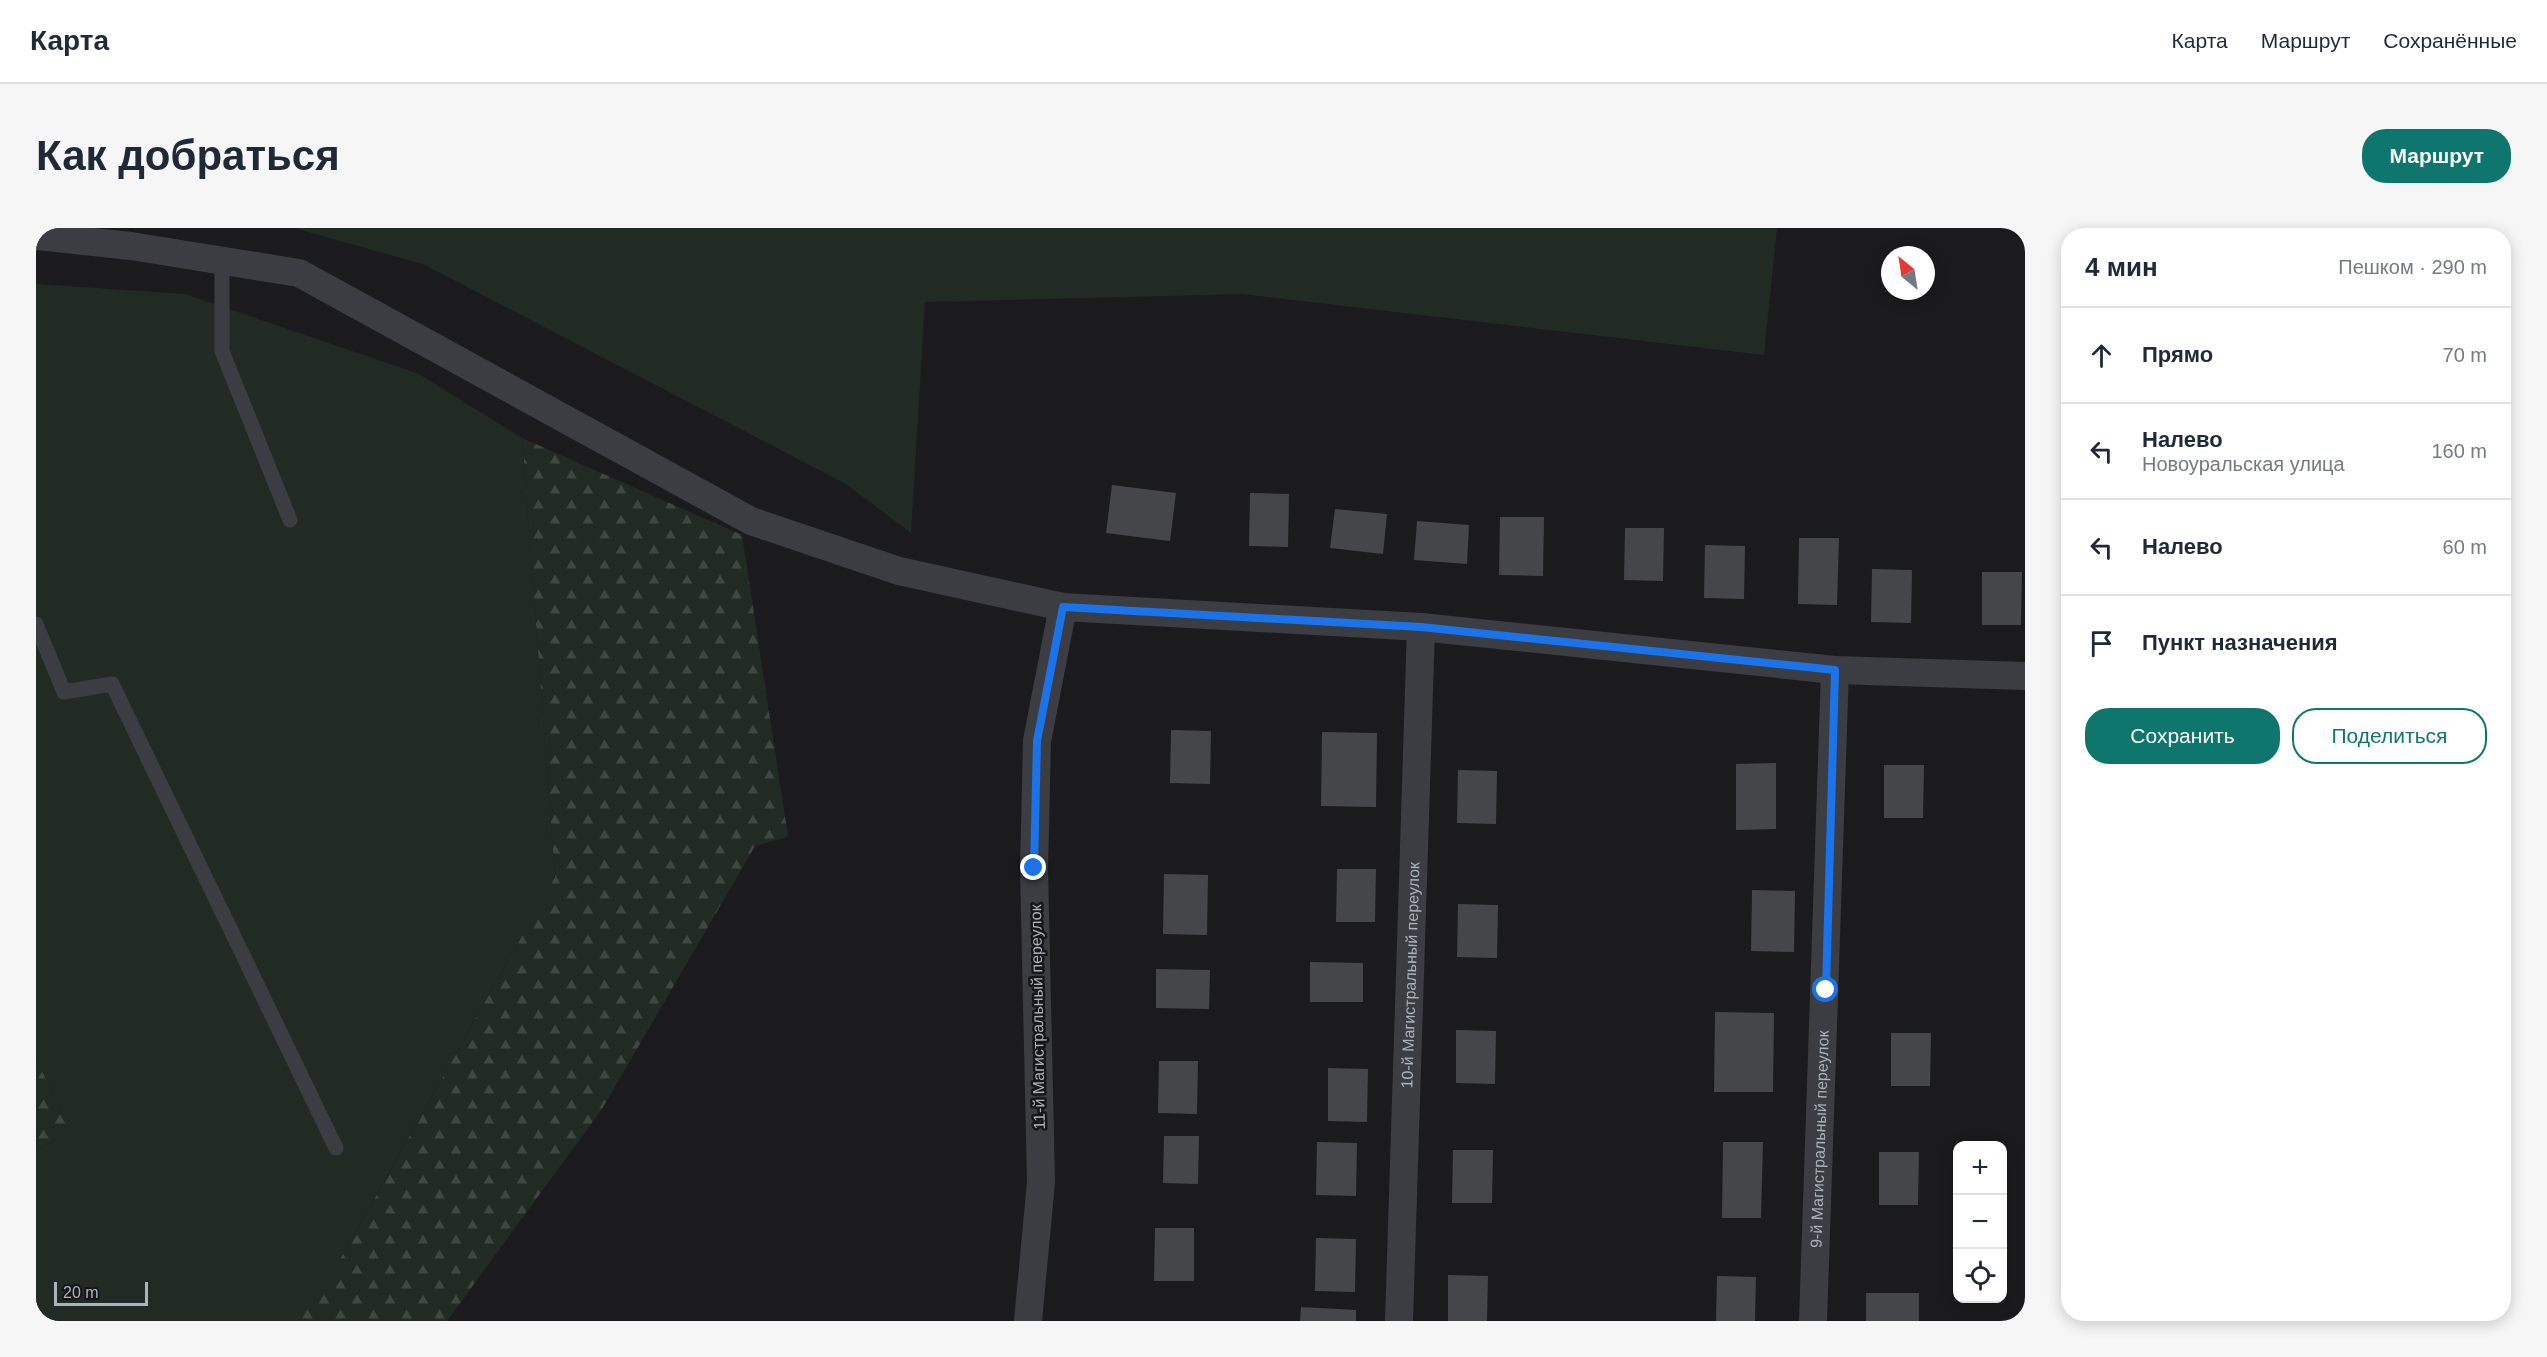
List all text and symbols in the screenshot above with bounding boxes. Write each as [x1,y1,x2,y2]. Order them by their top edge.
text: Карта [30,25,109,56]
text: Карта [2172,29,2228,52]
text: Маршрут [2261,29,2350,52]
text: Сохранённые [2383,29,2517,52]
button: Маршрут [2362,129,2511,183]
text: Как добраться [36,132,340,179]
north arrow [1881,246,1935,300]
text: 4 мин [2085,252,2158,282]
text: Пешком · 290 m [2338,256,2487,278]
icon: ahead [2085,339,2118,372]
text: Прямо [2142,342,2213,367]
text: 70 m [2443,344,2487,366]
text: Налево [2142,427,2223,452]
icon: left [2085,435,2118,468]
text: 160 m [2431,440,2487,462]
text: Новоуральская улица [2142,453,2345,475]
icon: left [2085,531,2118,564]
text: Налево [2142,534,2223,559]
text: 60 m [2443,536,2487,558]
icon: arrive [2085,627,2118,660]
text: Пункт назначения [2142,630,2338,655]
button: Сохранить [2085,708,2280,764]
button: Поделиться [2292,708,2487,764]
route end [1020,854,1046,880]
street label: 10-й Магистральный переулок [1398,861,1423,1089]
street label: 11-й Магистральный переулок [1027,903,1048,1130]
route start [1812,976,1838,1002]
street label: 9-й Магистральный переулок [1807,1029,1832,1248]
map controls [1953,1141,2007,1303]
button: + [1953,1141,2007,1195]
button: − [1953,1195,2007,1249]
button: locate [1953,1249,2007,1303]
scale bar [54,1279,148,1306]
text: 20 m [63,1284,99,1301]

